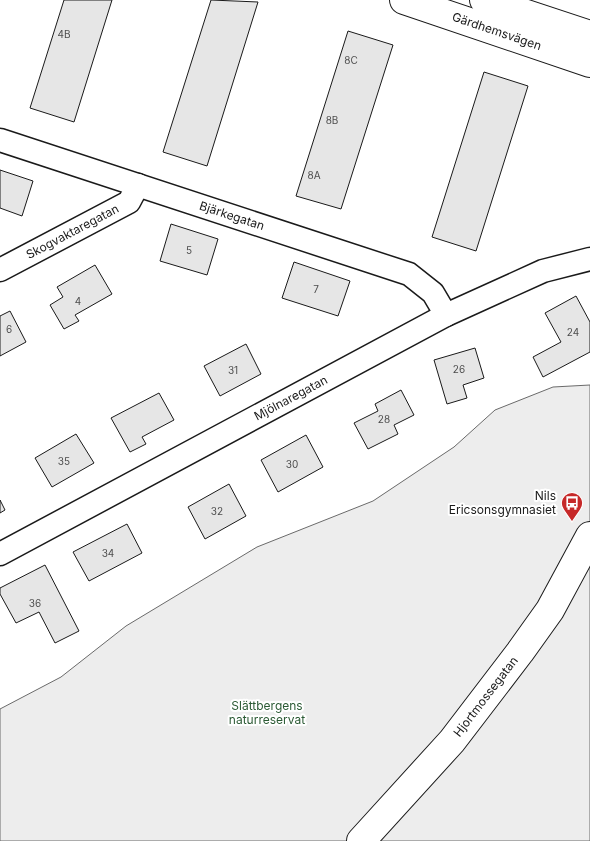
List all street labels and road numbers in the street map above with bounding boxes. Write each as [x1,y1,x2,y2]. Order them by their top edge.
street label: Gärdhemsvägen [450,9,544,53]
street label: Bjärkegatan [198,198,266,233]
street label: Skogvaktaregatan [23,201,121,262]
street label: Mjölnaregatan [251,372,330,423]
street label: Hjortmossegatan [450,653,521,739]

